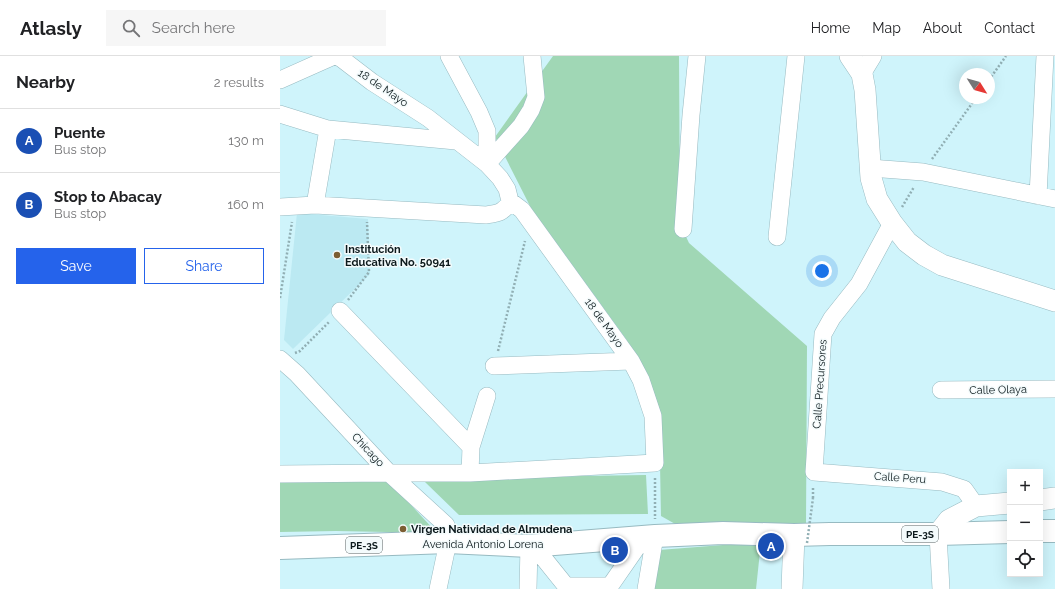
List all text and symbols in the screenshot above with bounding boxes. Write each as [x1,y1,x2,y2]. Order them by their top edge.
search box [106,10,386,46]
text: Atlasly [20,17,82,39]
icon: search [120,17,142,39]
text: Search here [152,19,235,37]
text: Home [811,20,850,36]
text: Map [872,20,901,36]
text: About [923,20,962,36]
text: Contact [984,20,1035,36]
street label: 18 de Mayo [355,66,411,110]
north arrow [959,68,995,104]
text: Nearby [16,72,75,92]
text: 2 results [214,75,264,90]
text: Puente [54,124,105,142]
text: A [25,133,33,148]
text: 130 m [228,133,264,148]
text: Bus stop [54,142,106,157]
text: Stop to Abacay [54,188,162,206]
text: B [25,197,33,212]
text: 160 m [227,197,264,212]
text: Bus stop [54,206,106,221]
place label: Institución Educativa No. 50941 [345,243,451,269]
button: Save [16,248,136,284]
button: Share [144,248,264,284]
marker: Institución Educativa No. 50941 [332,250,342,260]
your location [812,261,832,281]
street label: 18 de Mayo [582,296,627,351]
street label: Calle Precursores [810,339,830,429]
street label: Calle Olaya [969,383,1027,397]
street label: Chicago [349,430,387,470]
map controls [1007,469,1043,577]
button: + [1007,469,1043,505]
street label: Calle Peru [873,470,927,486]
button: − [1007,505,1043,541]
place label: Virgen Natividad de Almudena [411,523,572,536]
marker: Virgen Natividad de Almudena [398,524,408,534]
road number: PE-3S [902,526,938,542]
pin: A [758,531,784,561]
pin: B [602,535,628,565]
road number: PE-3S [346,537,382,553]
street label: Avenida Antonio Lorena [423,538,543,551]
button: locate [1007,541,1043,577]

